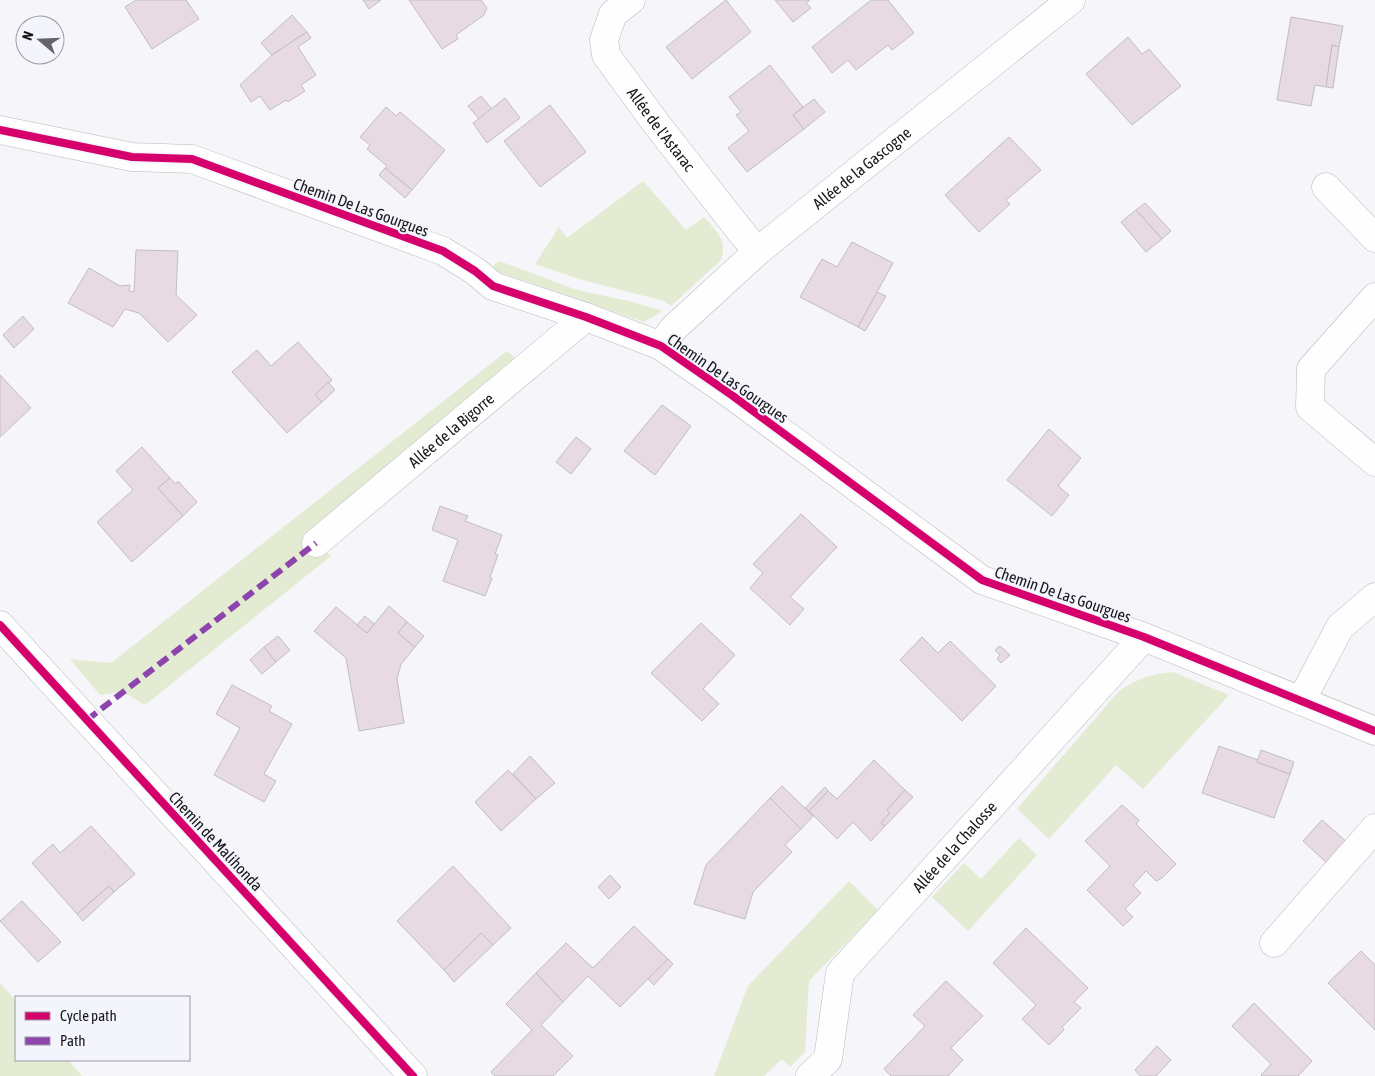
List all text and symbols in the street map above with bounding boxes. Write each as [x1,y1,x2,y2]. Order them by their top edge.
north arrow [15,15,65,65]
text: N [19,29,37,42]
street label: Allée de l'Astarac [624,84,699,175]
street label: Allée de la Gascogne [809,123,914,213]
street label: Chemin De Las Gourgues [291,174,431,241]
street label: Chemin De Las Gourgues [664,330,792,427]
street label: Allée de la Bigorre [405,389,497,471]
street label: Chemin De Las Gourgues [992,562,1134,627]
street label: Chemin de Malihonda [166,788,266,894]
street label: Allée de la Chalosse [909,797,1000,896]
legend [15,996,190,1061]
text: Cycle path [60,1007,117,1024]
text: Path [60,1032,86,1049]

